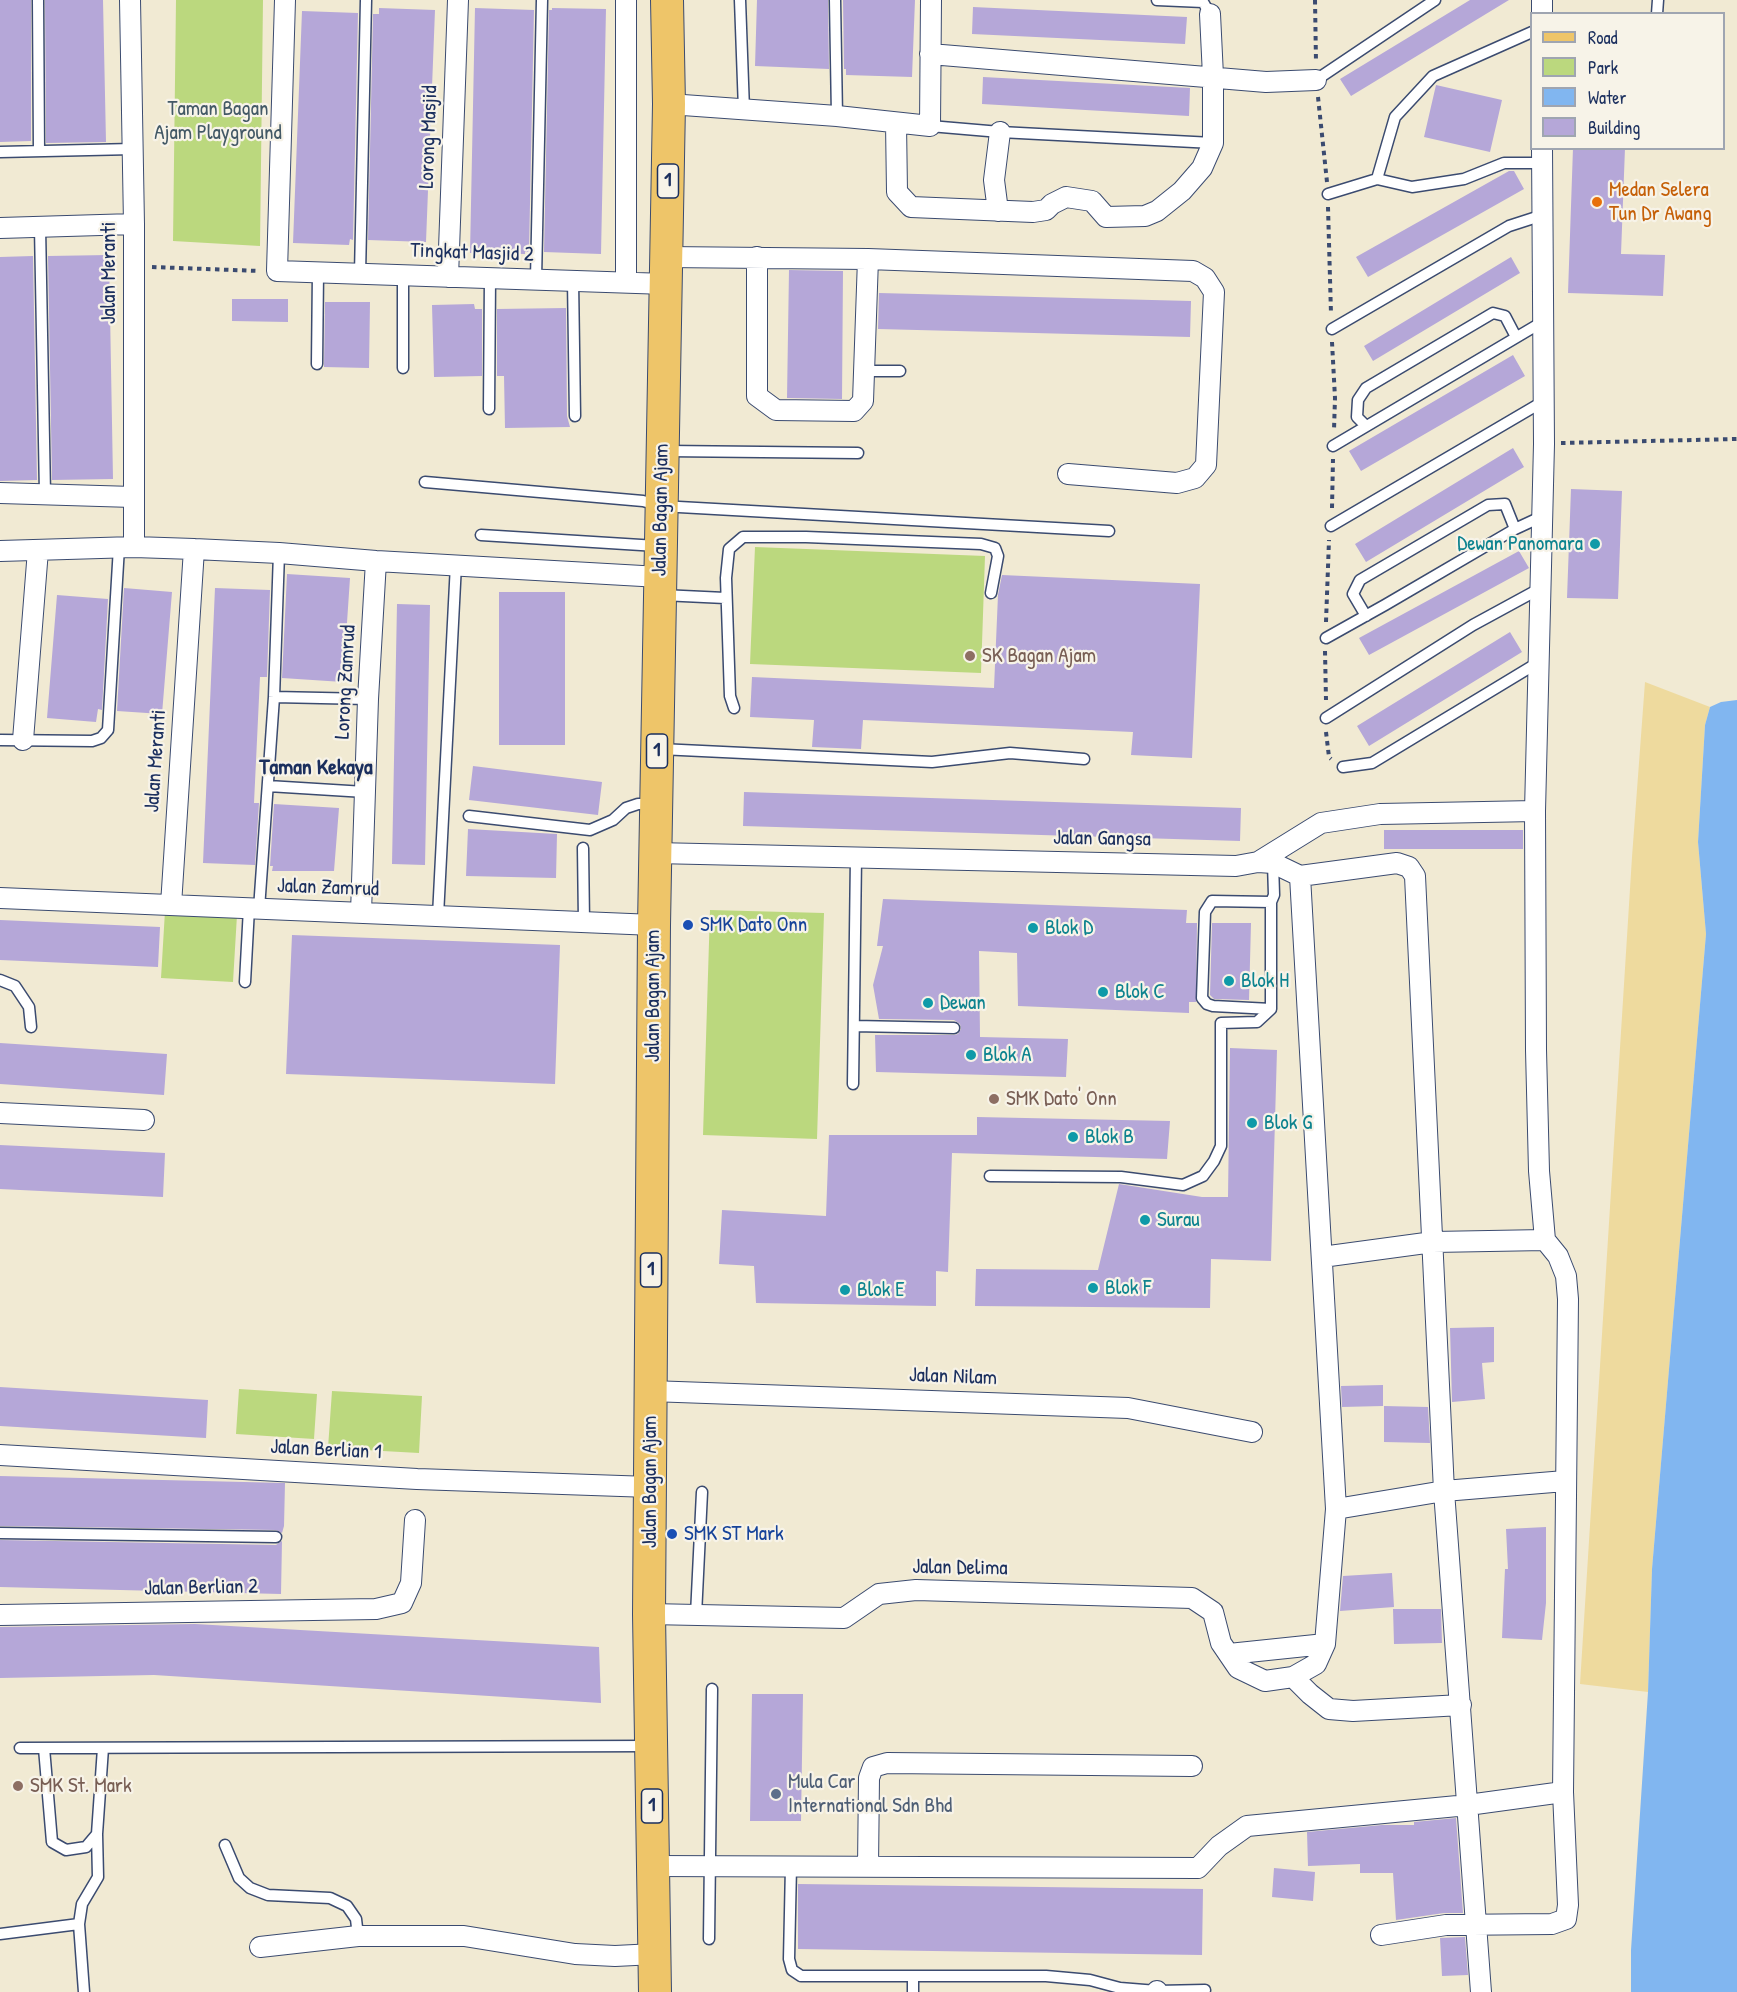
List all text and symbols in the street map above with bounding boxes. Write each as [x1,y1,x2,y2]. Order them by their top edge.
legend [1530,12,1725,150]
text: Road [1588,25,1618,50]
text: Park [1588,55,1618,80]
street label: Lorong Masjid [415,85,443,189]
text: Water [1588,85,1626,110]
park label: Taman Bagan Ajam Playground [154,96,282,146]
text: Building [1588,115,1640,140]
road number: 1 [658,164,678,198]
place label: Medan Selera Tun Dr Awang [1609,177,1711,227]
marker: Medan Selera Tun Dr Awang [1590,195,1604,209]
street label: Jalan Meranti [96,222,122,324]
street label: Tingkat Masjid 2 [410,238,534,268]
street label: Jalan Bagan Ajam [647,443,675,577]
place label: Dewan Panomara [1457,531,1583,557]
marker: Dewan Panomara [1588,537,1602,551]
street label: Lorong Zamrud [330,624,362,740]
place label: SK Bagan Ajam [982,643,1096,669]
marker: SK Bagan Ajam [963,649,977,663]
street label: Jalan Meranti [140,709,172,813]
road number: 1 [646,734,668,768]
district label: Taman Kekaya [259,755,373,781]
street label: Jalan Gangsa [1053,826,1151,852]
street label: Jalan Zamrud [277,874,379,902]
place label: SMK Dato Onn [700,912,807,938]
place label: Blok D [1045,915,1093,941]
marker: SMK Dato Onn [681,918,695,932]
marker: Blok D [1026,921,1040,935]
street label: Jalan Bagan Ajam [640,930,666,1062]
place label: Blok H [1241,968,1289,994]
marker: Blok H [1222,974,1236,988]
place label: Blok C [1115,979,1165,1005]
marker: Blok C [1096,985,1110,999]
place label: Dewan [940,990,986,1016]
marker: Dewan [921,996,935,1010]
place label: Blok A [983,1042,1031,1068]
marker: Blok A [964,1048,978,1062]
place label: SMK Dato' Onn [1006,1086,1117,1112]
marker: SMK Dato' Onn [987,1092,1001,1106]
place label: Blok G [1264,1110,1312,1136]
marker: Blok G [1245,1116,1259,1130]
place label: Blok B [1085,1124,1134,1150]
marker: Blok B [1066,1130,1080,1144]
place label: Surau [1157,1207,1200,1233]
marker: Surau [1138,1213,1152,1227]
road number: 1 [640,1253,662,1287]
place label: Blok F [1105,1275,1151,1301]
place label: Blok E [857,1277,905,1303]
marker: Blok F [1086,1281,1100,1295]
marker: Blok E [838,1283,852,1297]
street label: Jalan Nilam [909,1363,997,1391]
street label: Jalan Bagan Ajam [637,1416,663,1548]
street label: Jalan Berlian 1 [270,1434,382,1466]
place label: SMK ST Mark [684,1521,784,1547]
marker: SMK ST Mark [665,1527,679,1541]
street label: Jalan Delima [912,1555,1008,1581]
street label: Jalan Berlian 2 [144,1574,258,1602]
place label: Mula Car International Sdn Bhd [788,1769,952,1819]
place label: SMK St. Mark [30,1773,132,1799]
marker: SMK St. Mark [11,1779,25,1793]
marker: Mula Car International Sdn Bhd [769,1787,783,1801]
road number: 1 [642,1789,662,1823]

